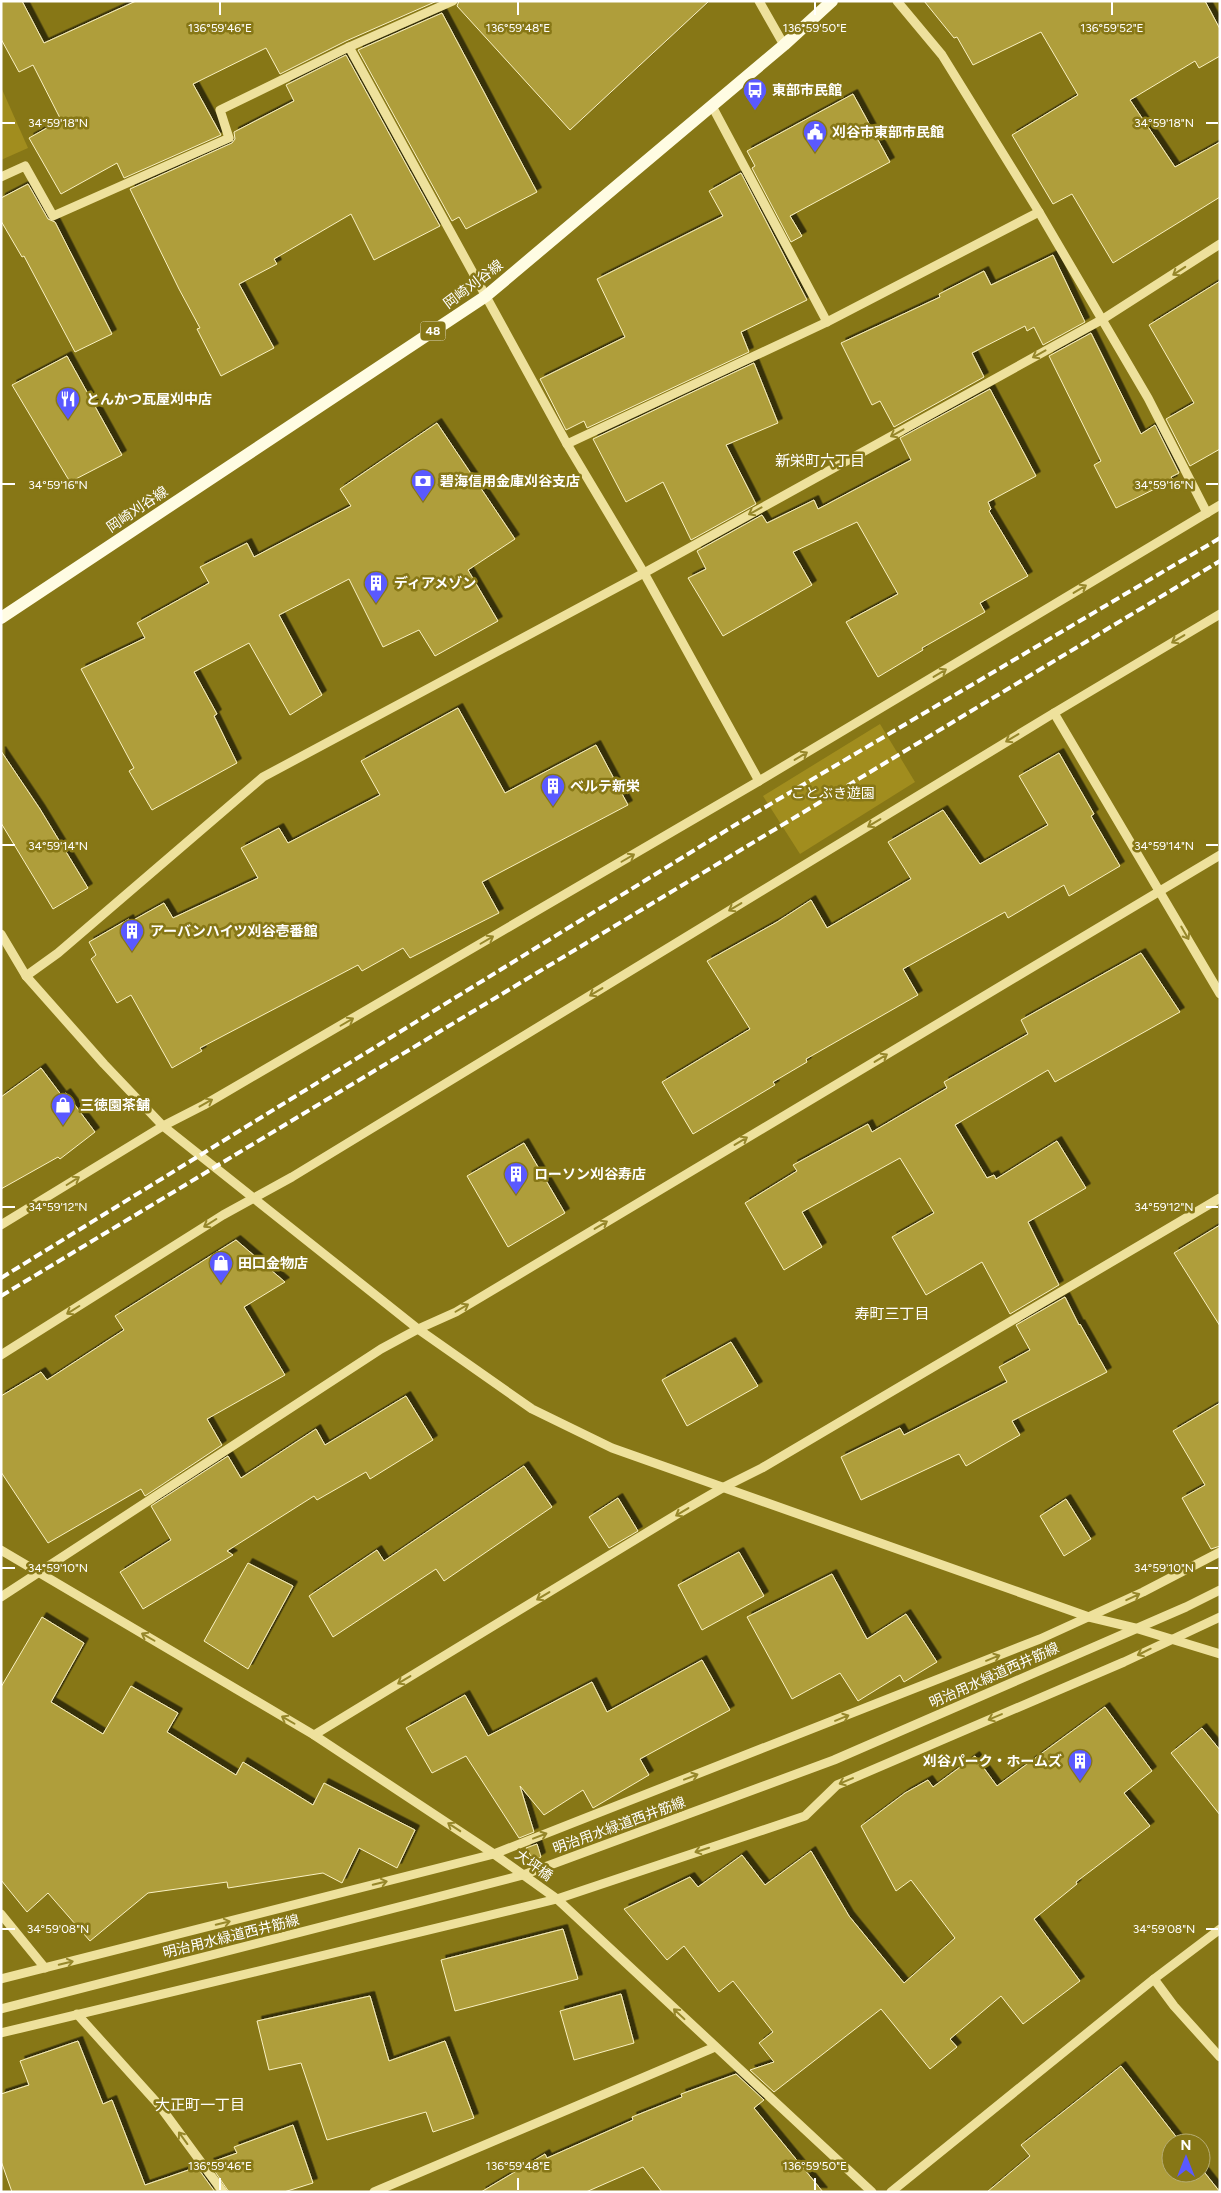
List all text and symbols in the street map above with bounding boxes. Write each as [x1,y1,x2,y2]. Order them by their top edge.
text: 136°59'46"E [188,21,252,35]
text: 136°59'48"E [486,21,550,35]
text: 136°59'50"E [783,21,847,35]
text: 136°59'52"E [1080,21,1144,35]
bus stop icon: 東部市民館 [742,77,768,111]
place label: 東部市民館 [772,82,842,99]
text: 34°59'18"N [28,116,88,130]
text: 34°59'18"N [1134,116,1194,130]
public building icon: 刈谷市東部市民館 [802,119,828,153]
place label: 刈谷市東部市民館 [832,124,944,141]
street label: 岡崎刈谷線 [440,257,506,312]
one-way arrow [1172,266,1186,276]
road number: 48 [420,322,446,341]
one-way arrow [1032,349,1047,359]
restaurant icon: とんかつ瓦屋刈中店 [55,386,81,420]
place label: とんかつ瓦屋刈中店 [86,391,212,408]
one-way arrow [891,428,905,438]
district label: 新栄町六丁目 [775,452,865,470]
bank icon: 碧海信用金庫刈谷支店 [410,468,436,502]
place label: 碧海信用金庫刈谷支店 [440,473,580,490]
text: 34°59'16"N [28,478,88,492]
text: 34°59'16"N [1134,478,1194,492]
street label: 岡崎刈谷線 [104,483,171,536]
one-way arrow [748,507,763,517]
building icon: ディアメゾン [363,570,389,604]
place label: ディアメゾン [394,575,476,592]
one-way arrow [1072,584,1086,594]
one-way arrow [1171,635,1185,645]
one-way arrow [933,667,947,677]
one-way arrow [1006,734,1020,744]
one-way arrow [793,751,807,761]
building icon: ベルテ新栄 [540,773,566,807]
place label: ベルテ新栄 [570,778,640,795]
park label: ことぶき遊園 [791,785,875,802]
one-way arrow [867,818,881,828]
text: 34°59'14"N [28,839,88,853]
text: 34°59'14"N [1134,839,1194,853]
one-way arrow [620,853,635,863]
one-way arrow [728,903,742,913]
building icon: アーバンハイツ刈谷壱番館 [119,918,145,952]
place label: アーバンハイツ刈谷壱番館 [150,923,317,940]
one-way arrow [1180,926,1190,940]
one-way arrow [480,934,494,944]
one-way arrow [589,987,603,997]
one-way arrow [339,1016,353,1026]
one-way arrow [873,1053,887,1063]
shop icon: 三徳園茶舗 [50,1092,76,1126]
place label: 三徳園茶舗 [80,1097,150,1114]
one-way arrow [199,1098,213,1108]
one-way arrow [734,1136,748,1146]
building icon: ローソン刈谷寿店 [503,1161,529,1195]
place label: ローソン刈谷寿店 [534,1166,646,1183]
one-way arrow [65,1175,79,1185]
text: 34°59'12"N [28,1200,88,1214]
text: 34°59'12"N [1134,1200,1194,1214]
one-way arrow [204,1218,218,1228]
one-way arrow [594,1219,608,1229]
shop icon: 田口金物店 [208,1250,234,1284]
place label: 田口金物店 [238,1255,308,1272]
one-way arrow [454,1303,469,1313]
one-way arrow [66,1305,80,1315]
district label: 寿町三丁目 [854,1305,930,1323]
one-way arrow [675,1507,689,1517]
text: 34°59'10"N [28,1561,88,1575]
text: 34°59'10"N [1134,1561,1194,1575]
one-way arrow [1125,1591,1140,1601]
one-way arrow [536,1592,550,1602]
one-way arrow [141,1632,155,1642]
street label: 明治用水緑道西井筋線 [927,1639,1062,1712]
one-way arrow [1137,1648,1152,1657]
one-way arrow [985,1653,1001,1662]
one-way arrow [397,1676,411,1686]
one-way arrow [835,1712,850,1721]
one-way arrow [988,1713,1003,1723]
one-way arrow [281,1714,295,1724]
building icon: 刈谷パーク・ホームズ [1067,1748,1093,1782]
place label: 刈谷パーク・ホームズ [923,1753,1062,1770]
one-way arrow [683,1772,698,1781]
one-way arrow [839,1777,854,1787]
street label: 明治用水緑道西井筋線 [550,1794,688,1857]
one-way arrow [447,1822,461,1832]
one-way arrow [532,1831,547,1840]
street label: 大坪橋 [512,1846,556,1885]
one-way arrow [694,1846,710,1856]
one-way arrow [372,1878,388,1887]
street label: 明治用水緑道西井筋線 [161,1911,301,1962]
one-way arrow [215,1918,231,1927]
text: 34°59'08"N [27,1922,89,1936]
text: 34°59'08"N [1133,1922,1195,1936]
one-way arrow [57,1958,73,1967]
one-way arrow [673,2008,686,2020]
district label: 大正町一丁目 [155,2096,245,2114]
one-way arrow [178,2132,189,2146]
north arrow [1161,2133,1211,2183]
text: N [1181,2137,1191,2154]
text: 136°59'46"E [188,2159,252,2173]
text: 136°59'48"E [486,2159,550,2173]
text: 136°59'50"E [783,2159,847,2173]

